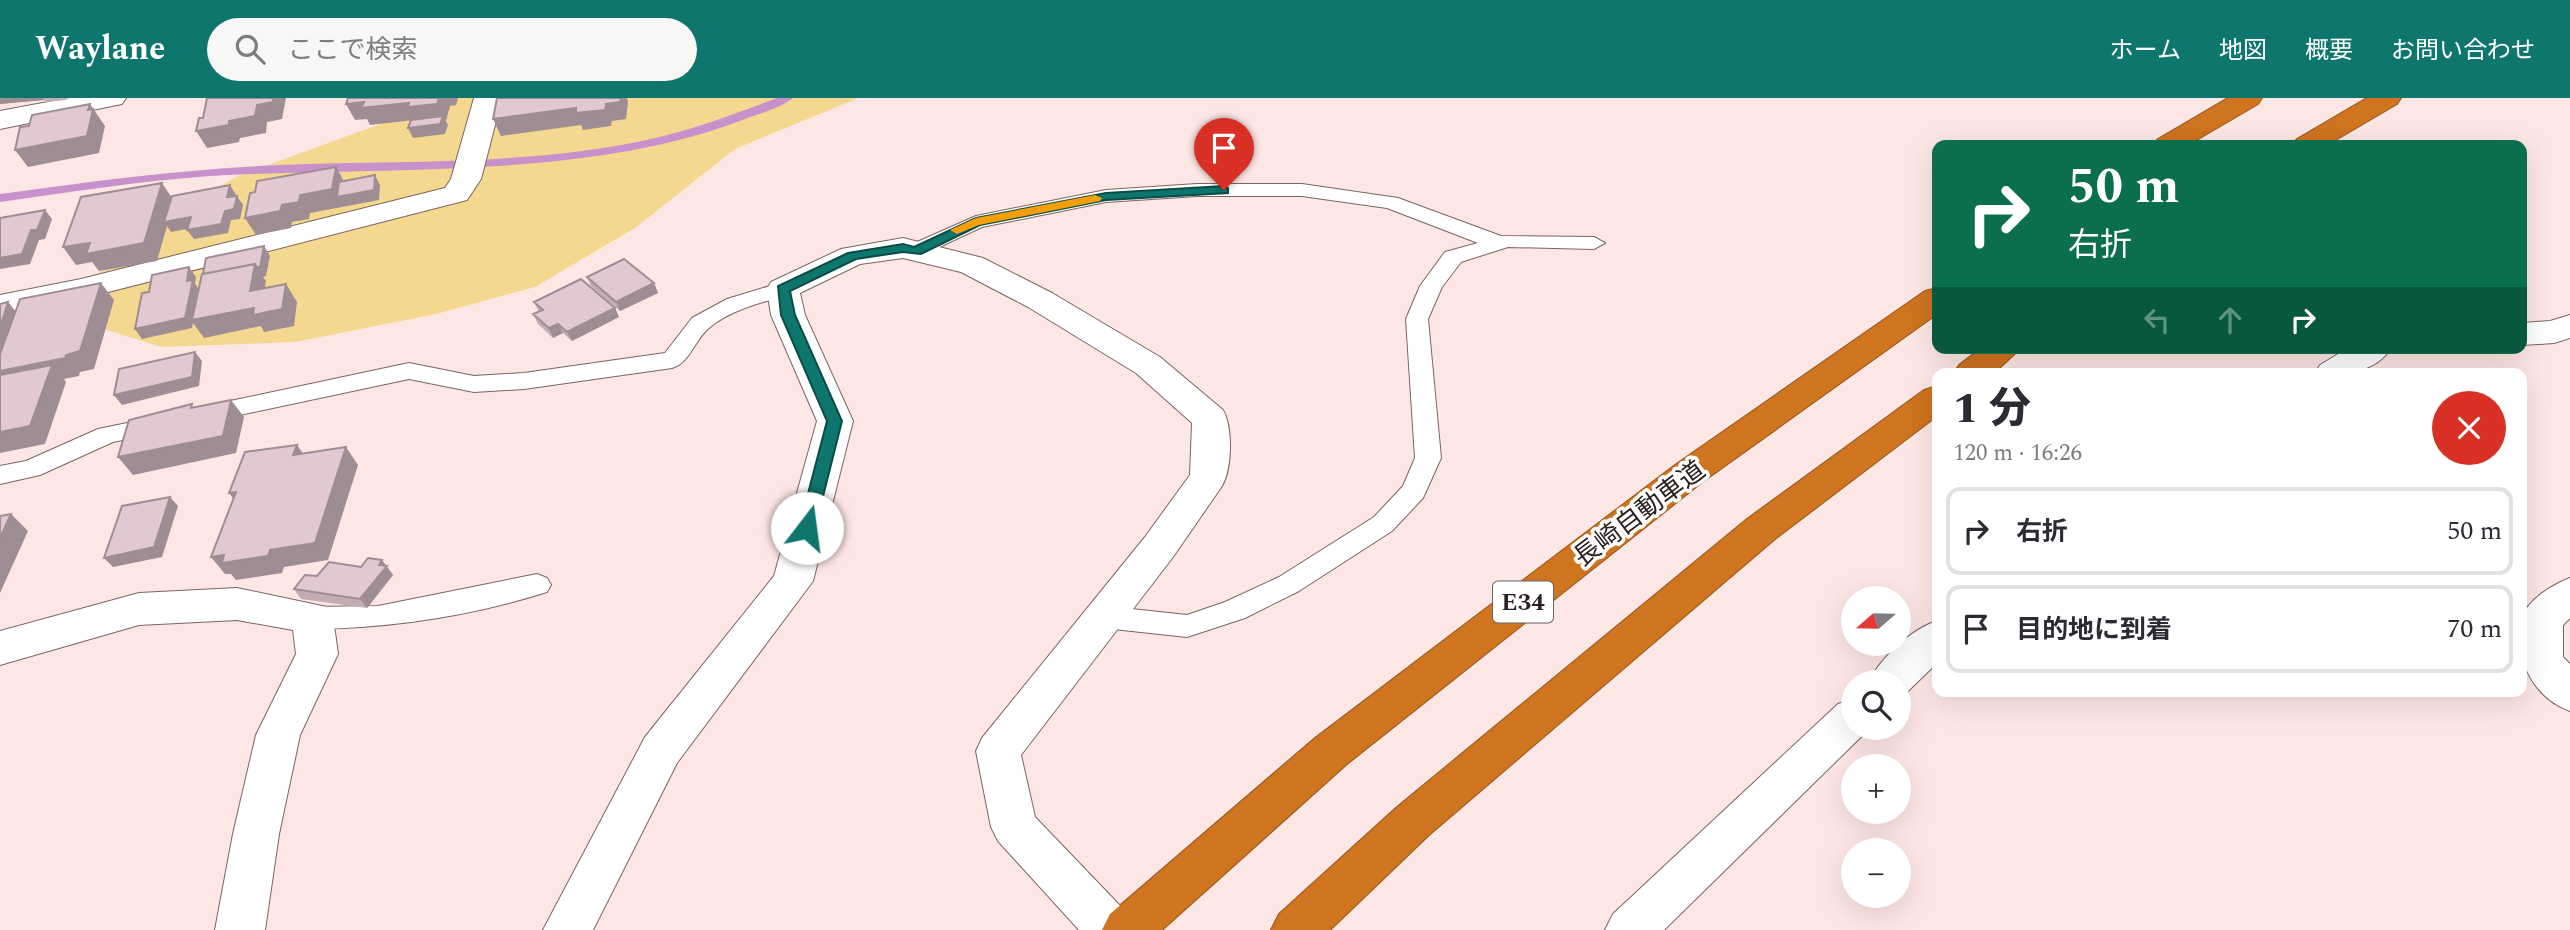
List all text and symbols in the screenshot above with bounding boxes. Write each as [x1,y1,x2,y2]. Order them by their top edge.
search box [207,18,697,81]
text: Waylane [35,24,165,74]
icon: search [231,30,269,68]
text: ここで検索 [287,30,418,70]
text: ホーム [2110,33,2181,69]
text: 地図 [2219,33,2267,69]
text: 概要 [2305,33,2353,69]
text: お問い合わせ [2391,33,2535,69]
pin [1194,118,1254,190]
icon: arrive [1205,129,1243,167]
text: 50 m [2068,150,2179,225]
icon: right [1953,168,2044,259]
text: 右折 [2068,221,2132,270]
icon: left [2138,301,2176,339]
icon: ahead [2211,301,2249,339]
icon: right [2284,301,2322,339]
text: 1 分 [1953,378,2031,441]
button: close [2432,391,2506,465]
text: 120 m · 16:26 [1953,436,2082,471]
street label: 長崎自動車道 [1565,451,1714,577]
position arrow [770,491,844,565]
text: 50 m [2447,511,2502,551]
icon: right [1957,512,1995,550]
text: 右折 [2016,512,2068,552]
road number: E34 [1493,582,1553,622]
north arrow [1841,586,1911,656]
map controls [1841,586,1911,908]
text: 70 m [2447,609,2502,649]
icon: arrive [1957,610,1995,648]
text: 目的地に到着 [2016,610,2172,650]
button: search [1841,670,1911,740]
button: + [1841,754,1911,824]
button: − [1841,838,1911,908]

